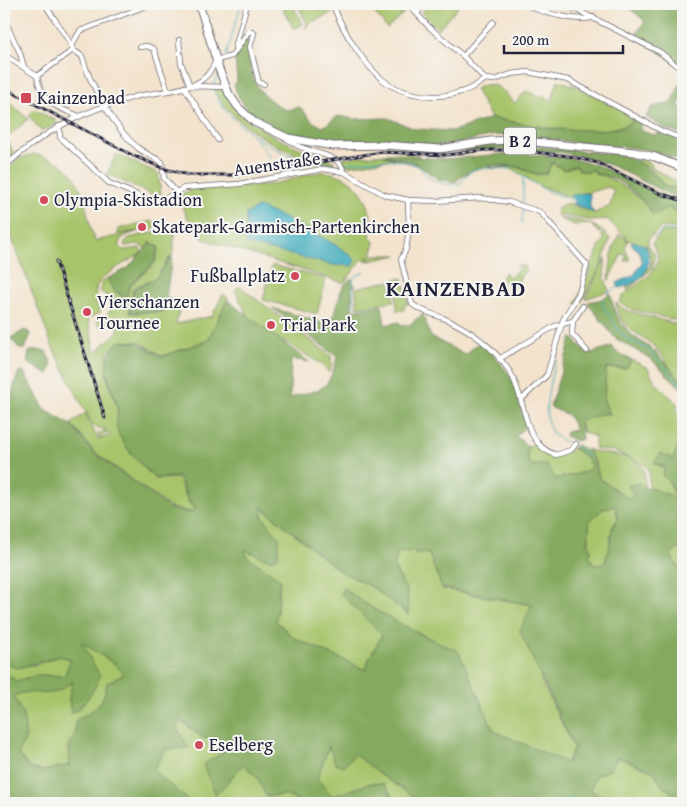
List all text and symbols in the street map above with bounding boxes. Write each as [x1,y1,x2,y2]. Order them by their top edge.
scale bar [504,22,623,54]
text: 200 m [512,29,550,50]
place label: Kainzenbad [37,84,126,111]
marker: Kainzenbad [19,91,33,105]
road number: B 2 [504,128,536,154]
street label: Auenstraße [232,144,322,183]
place label: Olympia-Skistadion [54,186,202,213]
marker: Olympia-Skistadion [38,194,50,206]
place label: Skatepark-Garmisch-Partenkirchen [152,213,420,240]
marker: Skatepark-Garmisch-Partenkirchen [136,221,148,233]
place label: Fußballplatz [190,262,285,289]
marker: Fußballplatz [289,270,301,282]
district label: KAINZENBAD [386,272,526,304]
place label: Vierschanzen Tournee [97,288,200,336]
marker: Vierschanzen Tournee [81,306,93,318]
place label: Trial Park [281,311,357,338]
marker: Trial Park [265,319,277,331]
place label: Eselberg [209,731,273,758]
marker: Eselberg [193,739,205,751]

